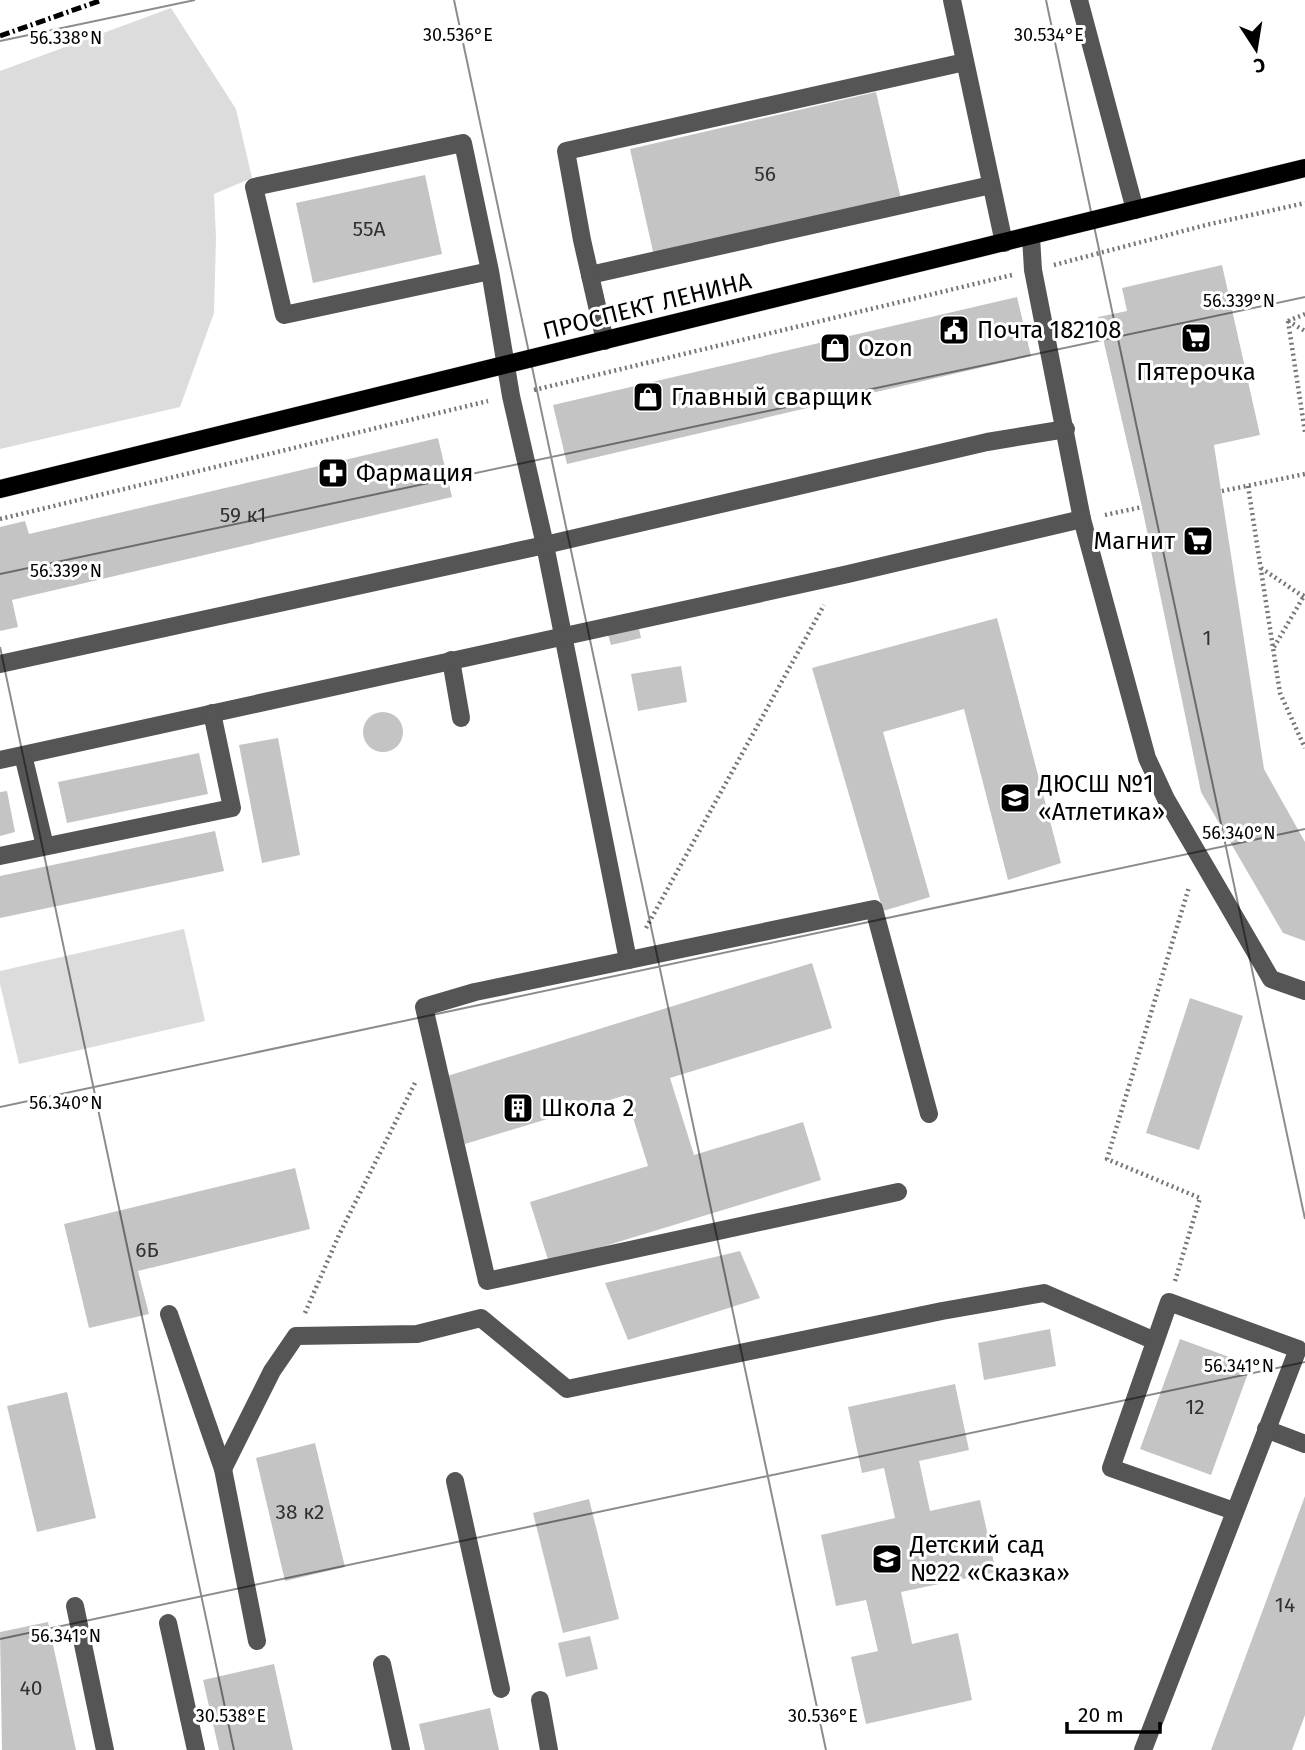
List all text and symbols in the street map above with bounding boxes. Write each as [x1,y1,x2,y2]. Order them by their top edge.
north arrow [1221,14,1291,84]
text: 30.536°E [423,24,493,46]
text: 30.534°E [1014,24,1084,46]
text: 56.338°N [30,27,102,49]
text: С [1252,53,1267,78]
house number: 56 [754,161,776,187]
house number: 55А [353,216,385,242]
street label: ПРОСПЕКТ ЛЕНИНА [540,267,754,345]
text: 56.339°N [1203,290,1275,312]
public building icon: Почта 182108 [937,313,971,347]
place label: Почта 182108 [977,316,1121,344]
supermarket icon: Пятерочка [1179,321,1213,355]
shop icon: Ozon [818,331,852,365]
place label: Ozon [858,334,913,362]
place label: Пятерочка [1136,358,1256,386]
shop icon: Главный сварщик [631,380,665,414]
place label: Главный сварщик [671,383,872,411]
pharmacy icon: Фармация [316,456,350,490]
place label: Фармация [356,459,474,487]
house number: 59 к1 [220,502,266,528]
supermarket icon: Магнит [1181,524,1215,558]
place label: Магнит [1094,527,1175,555]
text: 56.339°N [30,560,102,582]
house number: 1 [1202,625,1212,651]
place label: ДЮСШ №1 «Атлетика» [1037,770,1165,826]
school or university icon: ДЮСШ №1 «Атлетика» [998,781,1032,815]
text: 56.340°N [1202,822,1276,844]
building icon: Школа 2 [501,1091,535,1125]
text: 56.340°N [29,1092,103,1114]
place label: Школа 2 [541,1094,634,1122]
house number: 6Б [135,1237,159,1263]
text: 56.341°N [1204,1355,1274,1377]
house number: 12 [1185,1394,1205,1420]
house number: 38 к2 [276,1499,324,1525]
place label: Детский сад №22 «Сказка» [909,1531,1070,1587]
school or university icon: Детский сад №22 «Сказка» [870,1542,904,1576]
house number: 14 [1275,1592,1295,1618]
text: 56.341°N [31,1625,101,1647]
house number: 40 [20,1675,42,1701]
scale bar [1067,1690,1160,1734]
text: 20 m [1078,1702,1124,1728]
text: 30.538°E [196,1705,266,1727]
text: 30.536°E [788,1705,858,1727]

